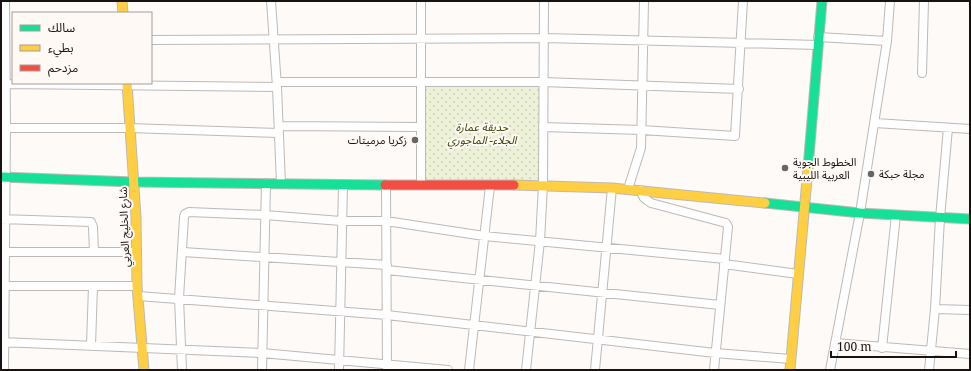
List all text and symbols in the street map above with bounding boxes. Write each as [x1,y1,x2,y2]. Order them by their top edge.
legend [12,12,152,84]
text: سالك [48,19,75,36]
text: بطيء [48,39,74,58]
text: مزدحم [48,59,78,77]
park label: حديقة عمارة الجلاء- الماجوري [448,119,518,150]
place label: زكريا مرميتات [348,132,407,147]
marker: زكريا مرميتات [410,135,420,145]
place label: الخطوط الجوية العربية الليبية [793,154,856,182]
marker: الخطوط الجوية العربية الليبية [780,163,790,173]
place label: مجلة حبكة [879,166,925,181]
marker: مجلة حبكة [866,169,876,179]
street label: شارع الخليج العربي [115,186,135,267]
scale bar [831,333,956,359]
text: 100 m [837,338,872,355]

